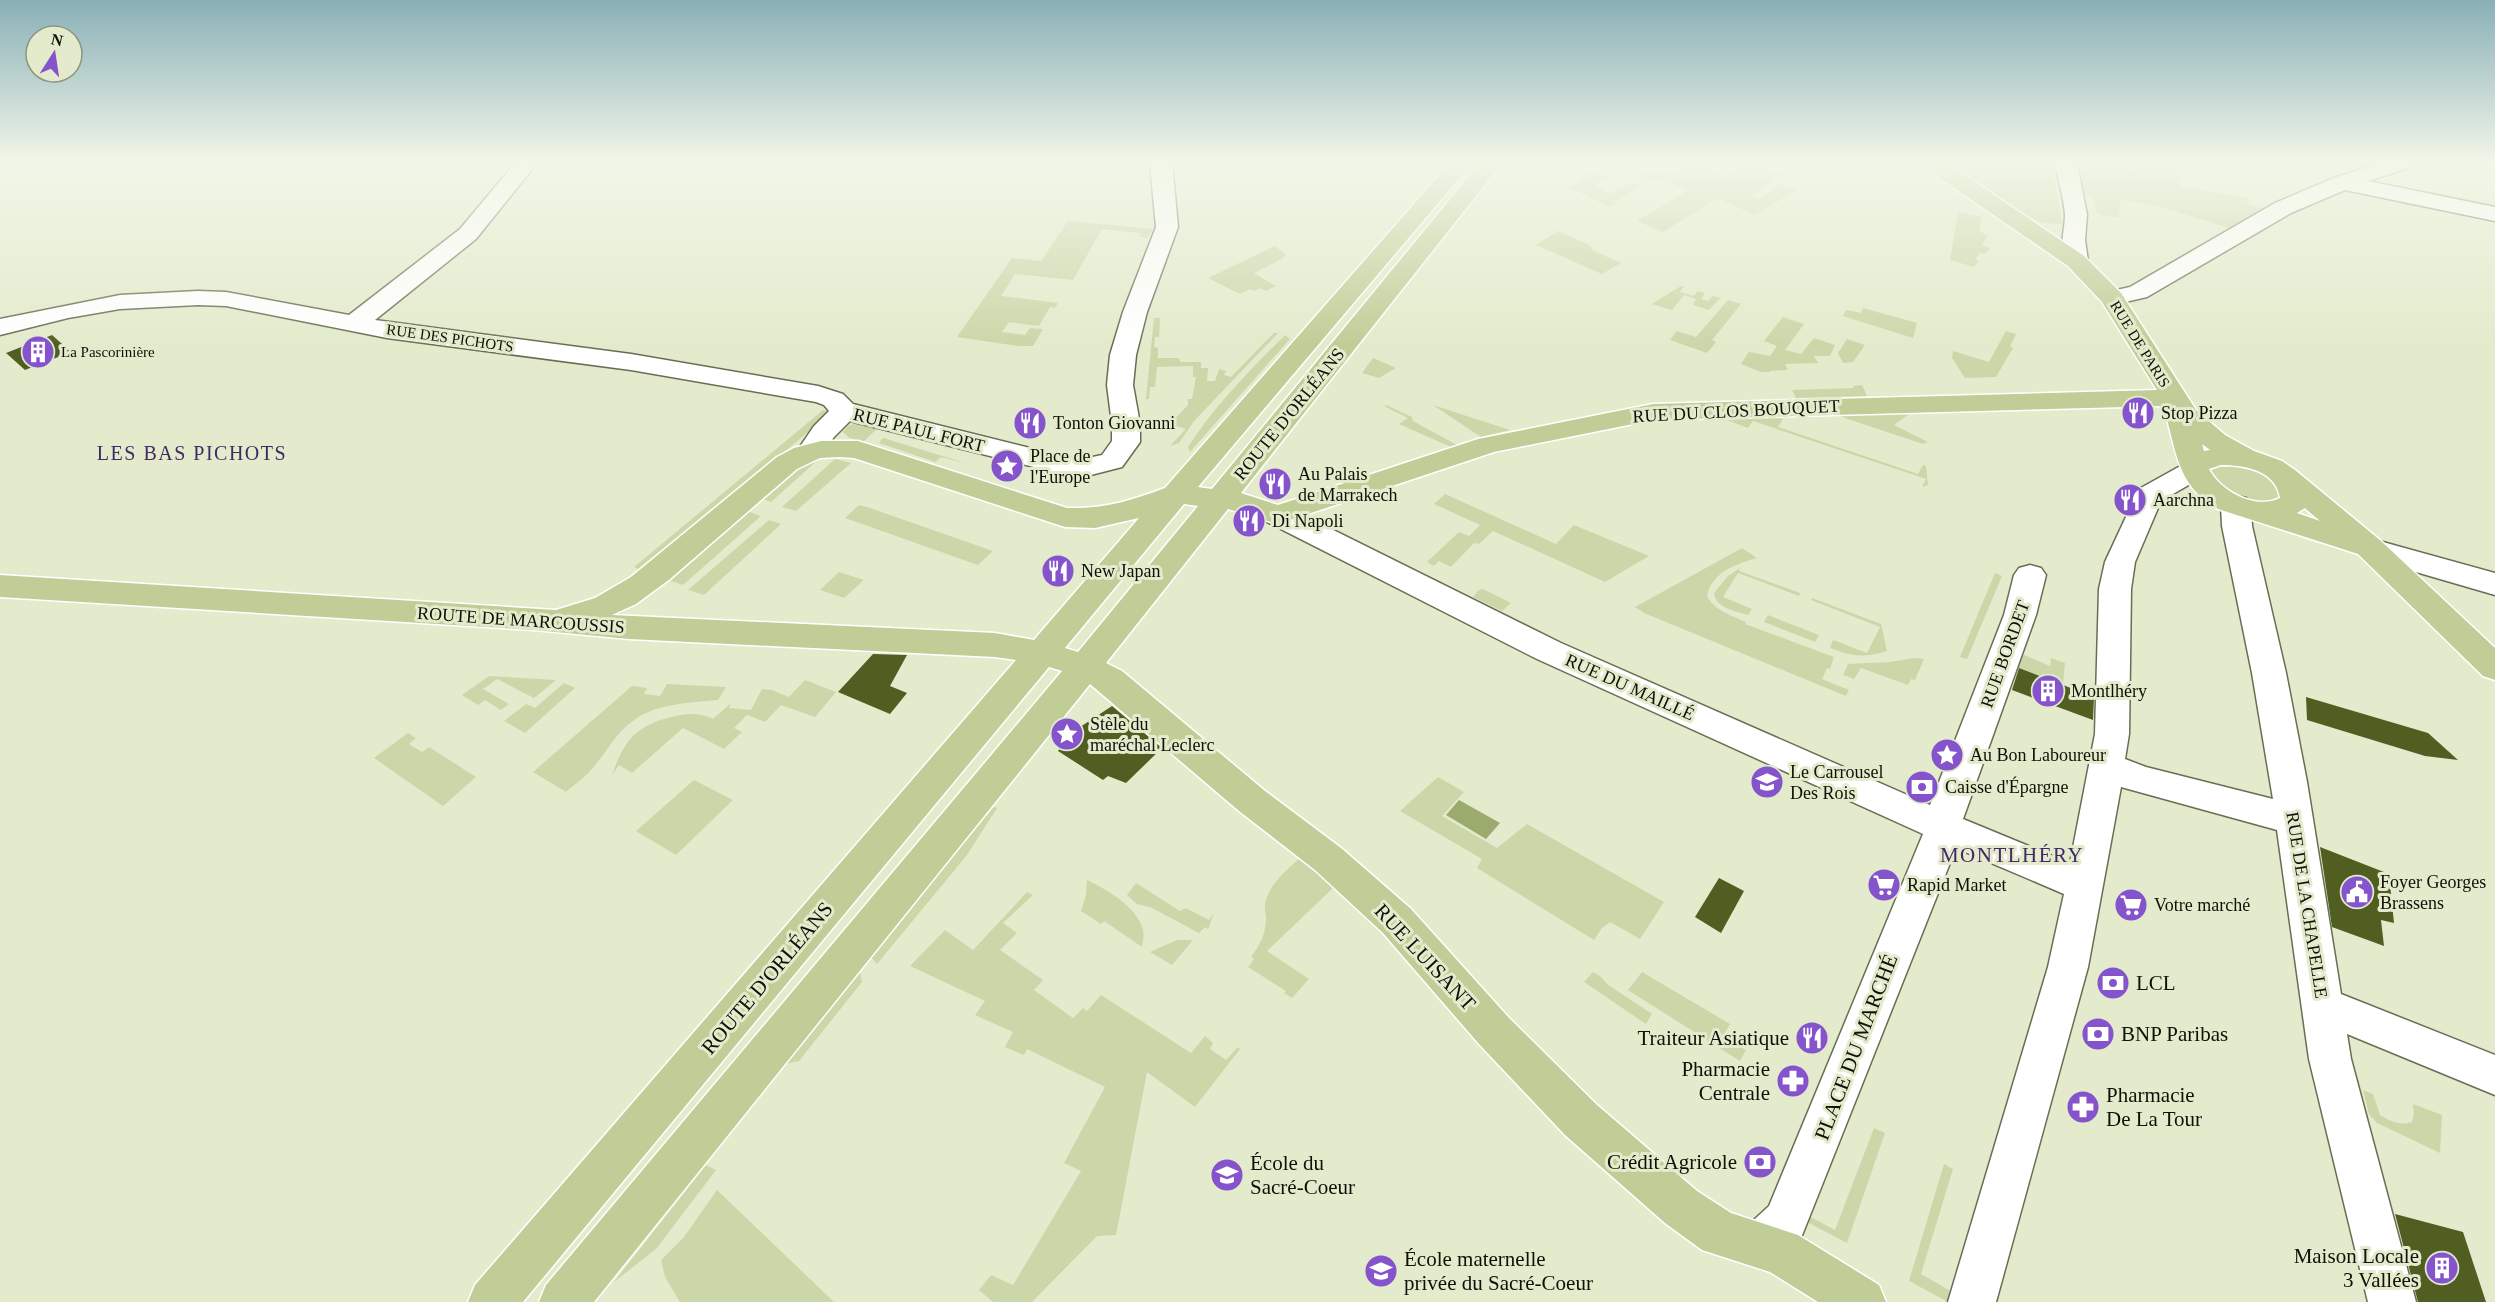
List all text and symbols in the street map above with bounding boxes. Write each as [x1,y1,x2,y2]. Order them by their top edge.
north arrow [24,24,84,84]
text: N [50,30,65,49]
street label: RUE DE PARIS [2107,298,2173,390]
street label: RUE DES PICHOTS [385,321,515,355]
building icon: La Pascorinière [20,334,56,370]
street label: ROUTE D'ORLÉANS [1229,343,1348,484]
place label: La Pascorinière [61,344,155,360]
restaurant icon: Stop Pizza [2120,395,2156,431]
street label: RUE DU CLOS BOUQUET [1632,396,1840,426]
place label: Stop Pizza [2161,403,2238,423]
street label: RUE PAUL FORT [851,404,987,456]
restaurant icon: Tonton Giovanni [1012,405,1048,441]
place label: Tonton Giovanni [1053,413,1175,433]
district label: LES BAS PICHOTS [97,442,287,464]
place label: Place de l'Europe [1030,446,1090,487]
place icon: Place de l'Europe [989,448,1025,484]
place label: Au Palais de Marrakech [1298,464,1397,505]
restaurant icon: Au Palais de Marrakech [1257,466,1293,502]
restaurant icon: Aarchna [2112,482,2148,518]
place label: Aarchna [2153,490,2214,510]
restaurant icon: Di Napoli [1231,503,1267,539]
place label: Di Napoli [1272,511,1344,531]
restaurant icon: New Japan [1040,553,1076,589]
place label: New Japan [1081,561,1160,581]
street label: RUE BORDET [1976,598,2034,710]
street label: ROUTE DE MARCOUSSIS [417,603,625,637]
street label: RUE DU MAILLÉ [1562,649,1698,724]
building icon: Montlhéry [2030,673,2066,709]
place label: Montlhéry [2071,681,2147,701]
place label: Stèle du maréchal Leclerc [1090,714,1214,755]
place icon: Stèle du maréchal Leclerc [1049,716,1085,752]
place icon: Au Bon Laboureur [1929,737,1965,773]
place label: Au Bon Laboureur [1970,745,2106,765]
place label: Le Carrousel Des Rois [1790,762,1883,803]
school or university icon: Le Carrousel Des Rois [1749,764,1785,800]
bank icon: Caisse d'Épargne [1904,769,1940,805]
place label: Caisse d'Épargne [1945,776,2068,797]
street label: RUE DE LA CHAPELLE [2282,810,2332,1000]
district label: MONTLHÉRY [1940,843,2084,867]
supermarket icon: Rapid Market [1866,867,1902,903]
place label: Foyer Georges Brassens [2380,872,2486,913]
public building icon: Foyer Georges Brassens [2339,874,2375,910]
place label: Rapid Market [1907,875,2006,895]
supermarket icon: Votre marché [2113,887,2149,923]
place label: Votre marché [2154,895,2250,915]
street label: ROUTE D'ORLÉANS [696,897,838,1059]
street label: RUE LUISANT [1369,899,1481,1015]
street label: PLACE DU MARCHÉ [1809,951,1903,1143]
bank icon: LCL [2095,965,2131,1001]
place label: LCL [2136,971,2176,995]
bank icon: BNP Paribas [2080,1016,2116,1052]
restaurant icon: Traiteur Asiatique [1794,1020,1830,1056]
place label: BNP Paribas [2121,1022,2228,1046]
place label: Traiteur Asiatique [1638,1026,1789,1050]
place label: Pharmacie Centrale [1681,1057,1770,1105]
pharmacy icon: Pharmacie Centrale [1775,1063,1811,1099]
place label: Pharmacie De La Tour [2106,1083,2202,1131]
pharmacy icon: Pharmacie De La Tour [2065,1089,2101,1125]
bank icon: Crédit Agricole [1742,1144,1778,1180]
place label: Crédit Agricole [1607,1150,1737,1174]
place label: École du Sacré-Coeur [1250,1151,1355,1199]
school or university icon: École du Sacré-Coeur [1209,1157,1245,1193]
place label: Maison Locale 3 Vallées [2294,1244,2419,1292]
place label: École maternelle privée du Sacré-Coeur [1404,1247,1593,1295]
building icon: Maison Locale 3 Vallées [2424,1250,2460,1286]
school or university icon: École maternelle privée du Sacré-Coeur [1363,1253,1399,1289]

